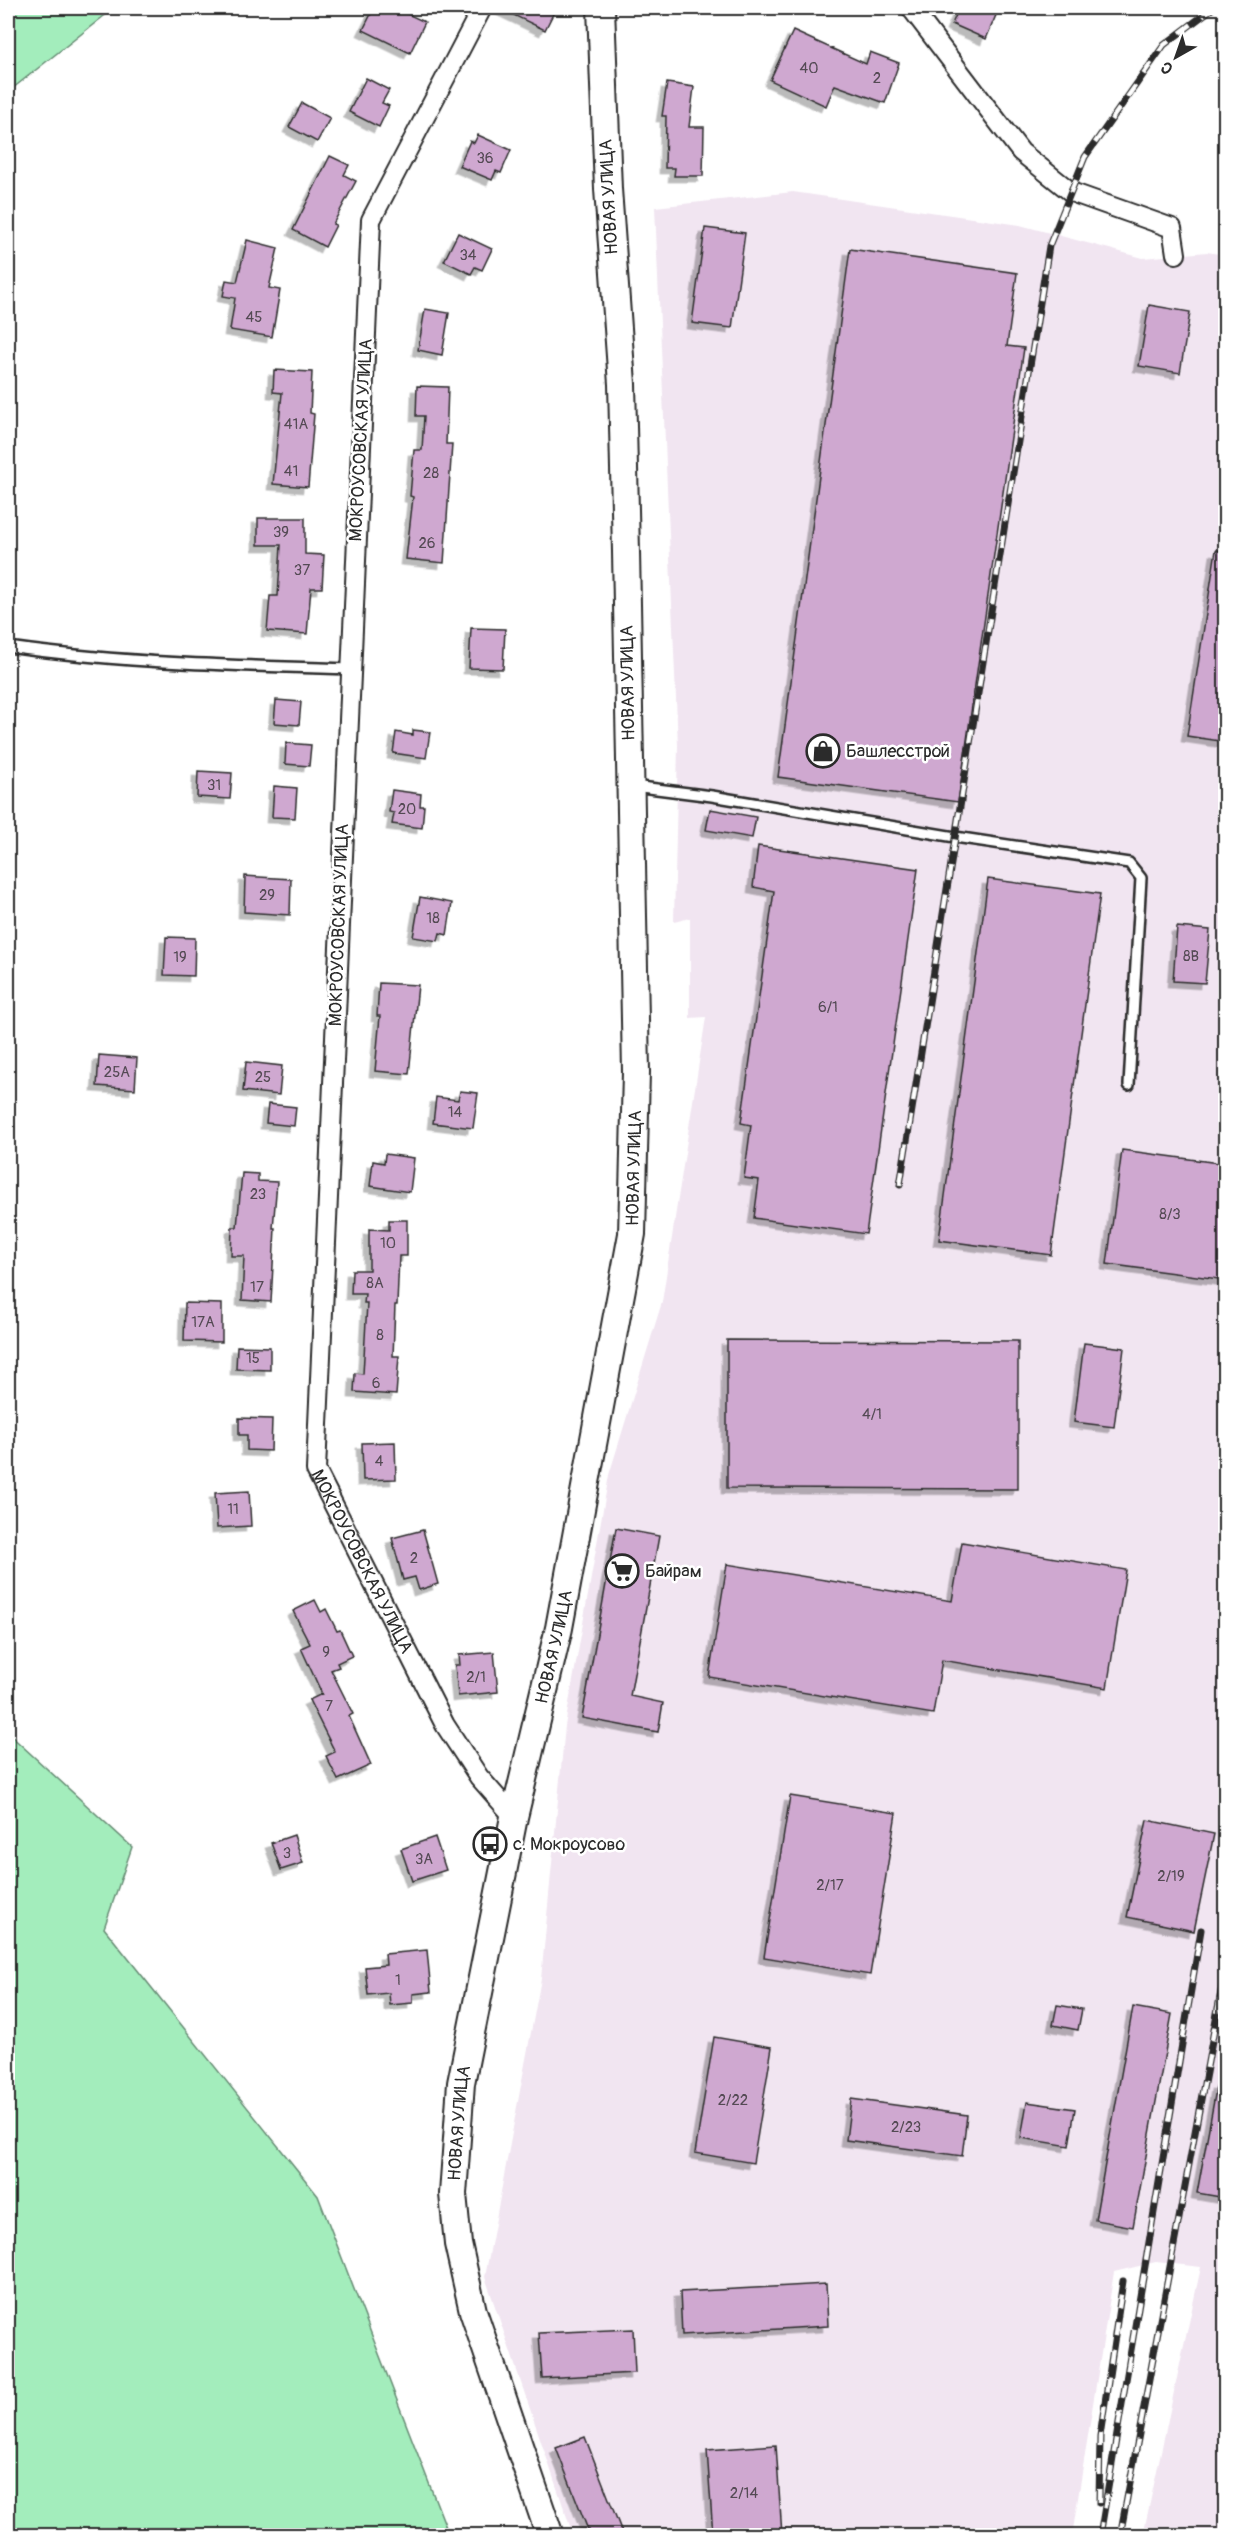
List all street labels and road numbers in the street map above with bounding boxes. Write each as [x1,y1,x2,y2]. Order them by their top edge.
street label: НОВАЯ УЛИЦА [594,138,624,255]
street label: МОКРОУСОВСКАЯ УЛИЦА [344,338,378,542]
street label: НОВАЯ УЛИЦА [615,625,641,741]
street label: МОКРОУСОВСКАЯ УЛИЦА [324,823,354,1027]
street label: НОВАЯ УЛИЦА [621,1110,647,1227]
street label: МОКРОУСОВСКАЯ УЛИЦА [306,1466,419,1658]
street label: НОВАЯ УЛИЦА [530,1588,577,1706]
street label: НОВАЯ УЛИЦА [442,2063,476,2182]

